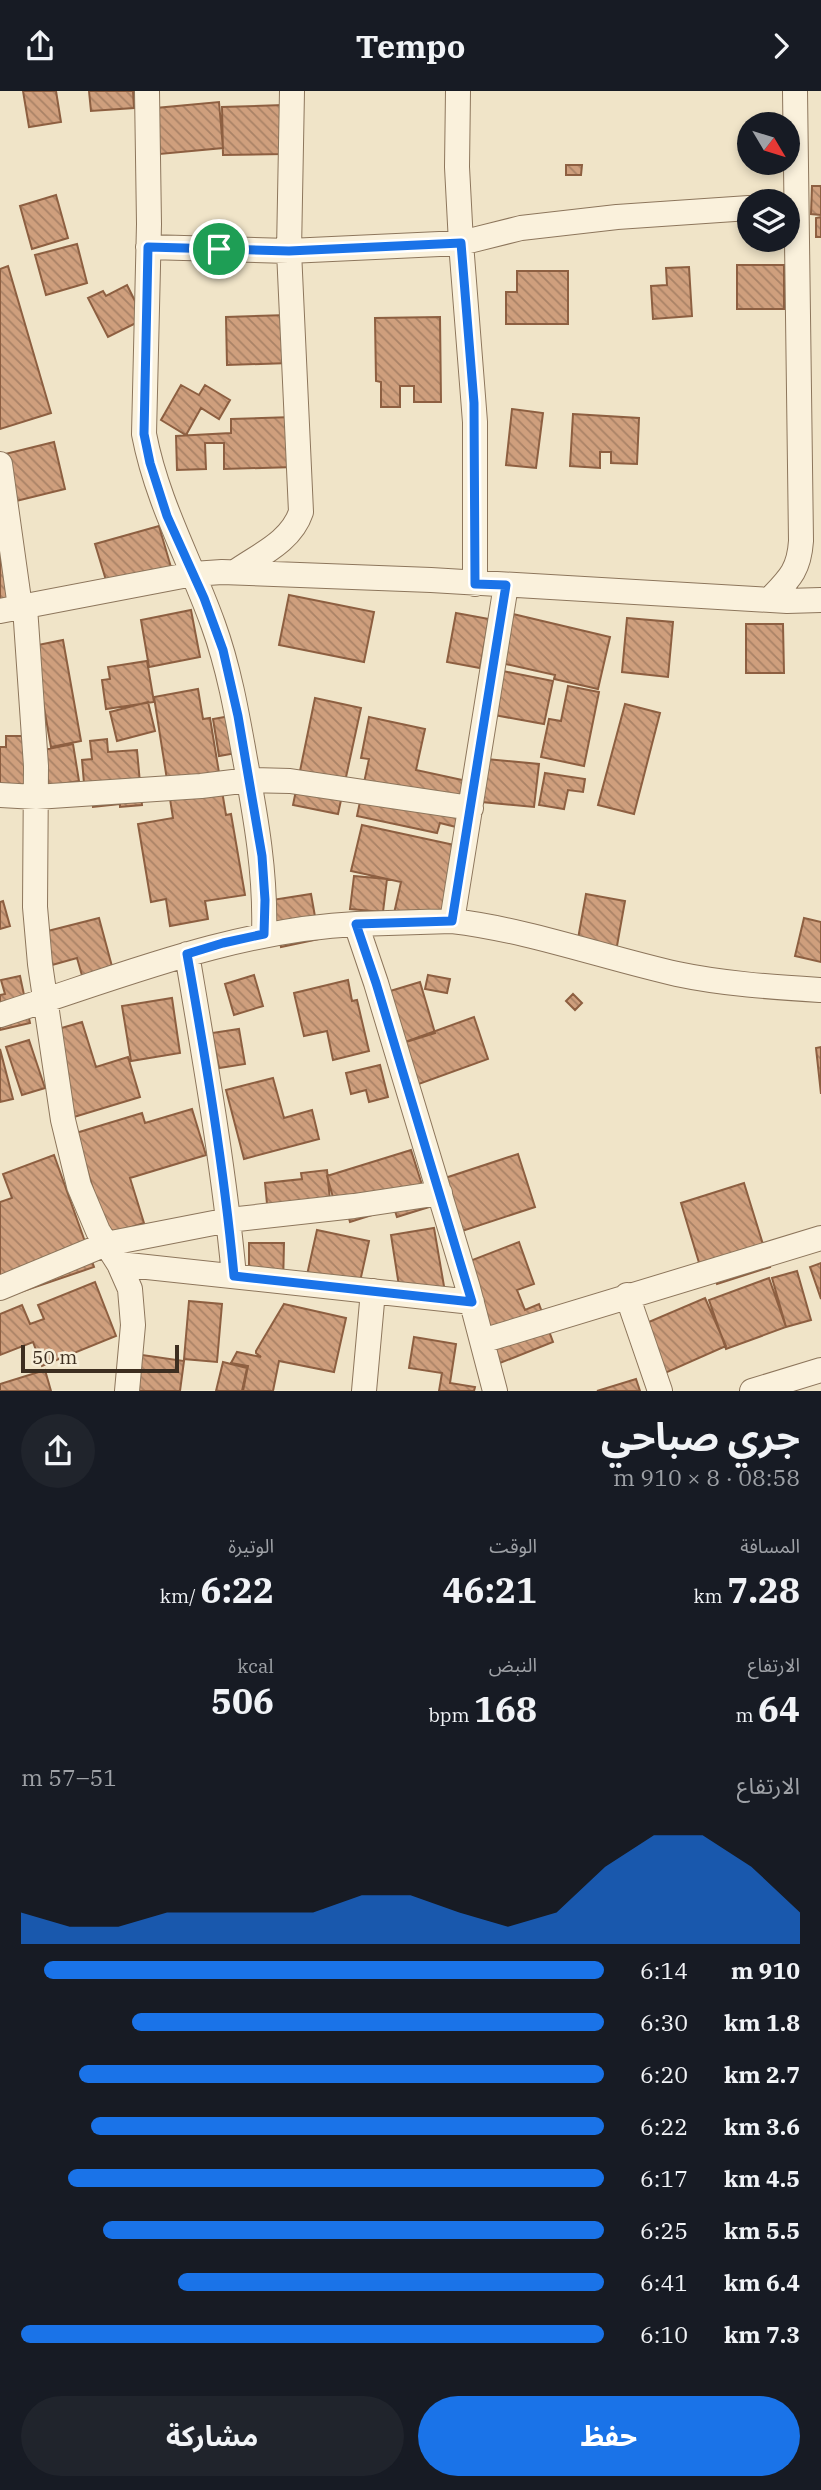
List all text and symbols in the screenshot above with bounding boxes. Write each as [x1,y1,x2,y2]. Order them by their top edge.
text: Tempo [356,25,465,67]
icon: share [21,27,59,65]
icon: forward [762,27,800,65]
north arrow [737,112,800,175]
map controls [737,112,800,252]
button: layers [737,189,800,252]
pin [189,219,249,279]
icon: arrive [200,230,238,268]
scale bar [21,1342,178,1374]
text: 50 m [32,1345,77,1369]
text: جري صباحي [601,1411,800,1460]
button: share [21,1414,95,1488]
text: 08:58 · 8 × 910 m [613,1462,800,1492]
text: الوتيرة [228,1534,274,1558]
text: الوقت [489,1534,537,1558]
text: المسافة [740,1534,800,1558]
text: 6:22 [200,1567,274,1613]
text: 46:21 [442,1567,537,1613]
text: 7.28 [727,1567,800,1613]
text: /km [160,1584,200,1608]
text: km [694,1584,727,1608]
text: النبض [489,1653,537,1677]
text: الارتفاع [748,1653,800,1677]
text: kcal [237,1654,274,1678]
text: 506 [211,1678,274,1724]
text: 168 [474,1686,537,1732]
text: 64 [758,1686,800,1732]
text: bpm [428,1703,474,1727]
text: m [735,1703,758,1727]
text: 51–57 m [21,1762,117,1792]
text: الارتفاع [737,1770,800,1800]
text: 6:14 [640,1955,688,1985]
text: 910 m [731,1955,800,1985]
text: 6:30 [640,2007,688,2037]
text: 1.8 km [724,2007,800,2037]
text: 6:20 [640,2059,688,2089]
text: 2.7 km [724,2059,800,2089]
text: 6:22 [640,2111,688,2141]
text: 3.6 km [724,2111,800,2141]
text: 6:17 [640,2163,688,2193]
text: 4.5 km [724,2163,800,2193]
text: 6:25 [640,2215,688,2245]
text: 5.5 km [724,2215,800,2245]
text: 6:41 [640,2267,688,2297]
text: 6.4 km [724,2267,800,2297]
text: 6:10 [640,2319,688,2349]
text: 7.3 km [724,2319,800,2349]
button: مشاركة [21,2396,404,2476]
button: حفظ [418,2396,800,2476]

